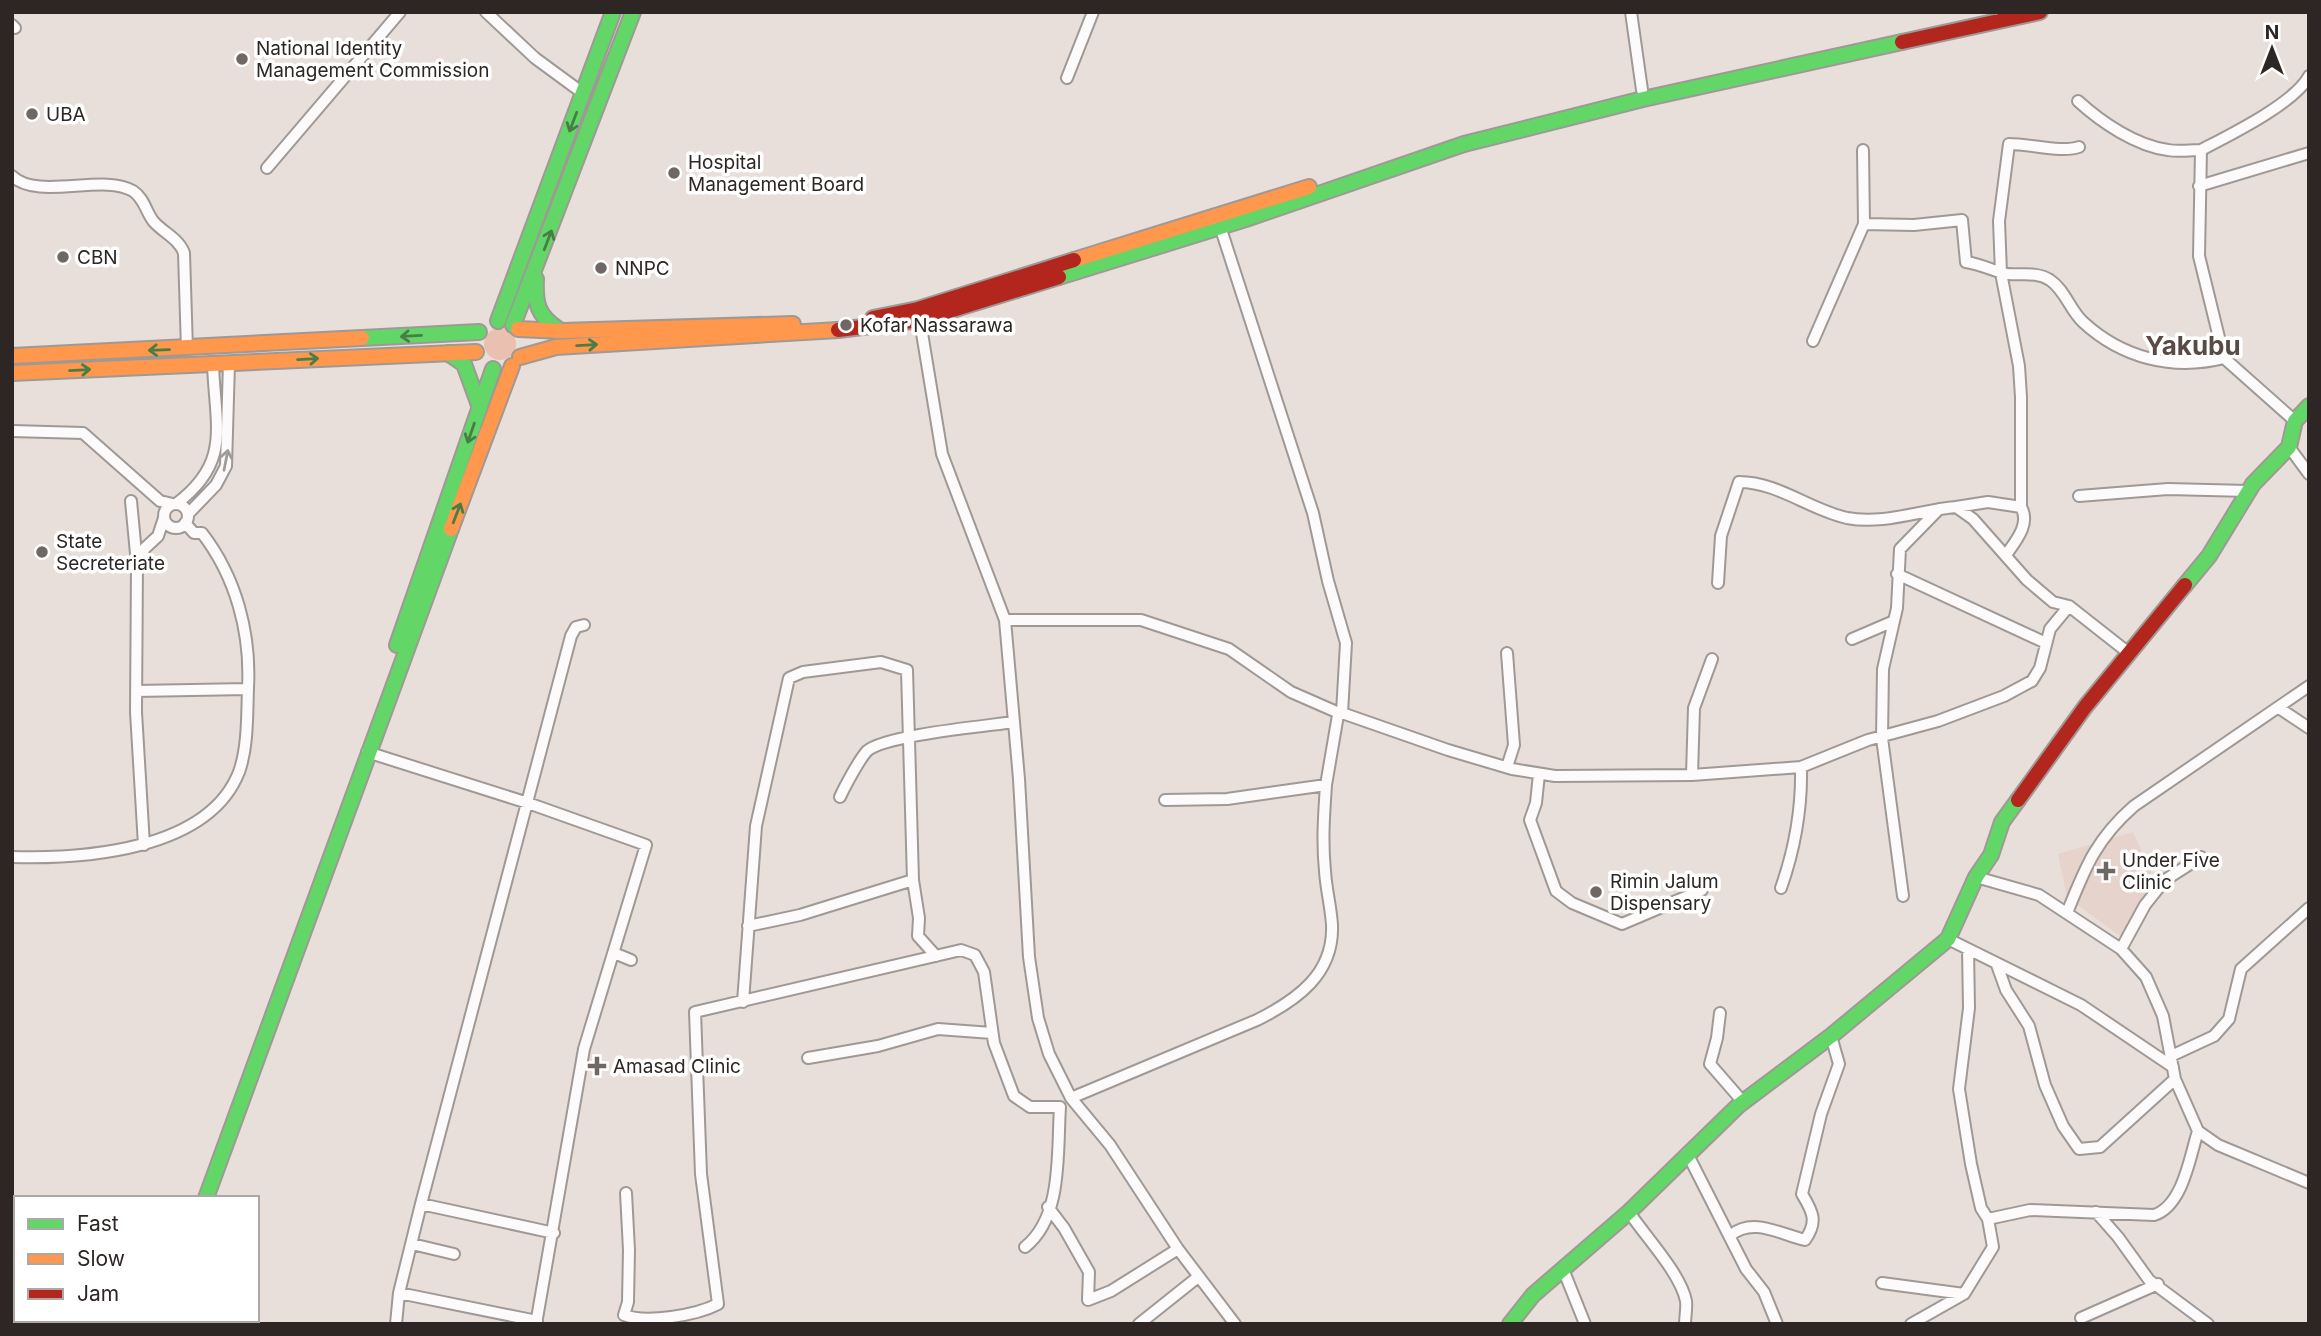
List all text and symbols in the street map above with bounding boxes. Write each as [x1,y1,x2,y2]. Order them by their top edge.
north arrow [2237,14,2307,84]
text: N [2265,21,2279,44]
place label: National Identity Management Commission [256,37,489,82]
marker: National Identity Management Commission [234,51,250,67]
place label: UBA [46,103,86,126]
marker: UBA [24,106,40,122]
one-way arrow [566,111,578,133]
place label: Hospital Management Board [688,151,864,196]
marker: Hospital Management Board [666,165,682,181]
one-way arrow [543,229,556,251]
place label: CBN [77,246,118,269]
marker: CBN [55,249,71,265]
place label: NNPC [615,257,670,280]
marker: NNPC [593,260,609,276]
place label: Kofar Nassarawa [860,314,1013,337]
marker: Kofar Nassarawa [838,317,854,333]
one-way arrow [400,330,423,343]
district label: Yakubu [2145,330,2241,361]
one-way arrow [576,339,599,352]
one-way arrow [148,343,171,356]
one-way arrow [296,353,319,366]
one-way arrow [69,363,91,376]
one-way arrow [464,422,477,444]
one-way arrow [221,449,234,471]
one-way arrow [452,502,464,524]
place label: State Secreteriate [56,530,165,575]
marker: State Secreteriate [34,544,50,560]
place label: Under Five Clinic [2122,849,2220,894]
marker: Under Five Clinic [2096,861,2116,881]
place label: Rimin Jalum Dispensary [1610,870,1719,915]
marker: Rimin Jalum Dispensary [1588,884,1604,900]
place label: Amasad Clinic [613,1055,741,1078]
marker: Amasad Clinic [587,1056,607,1076]
legend [14,1196,259,1322]
text: Fast [77,1211,119,1236]
text: Slow [77,1246,125,1271]
text: Jam [77,1281,119,1306]

